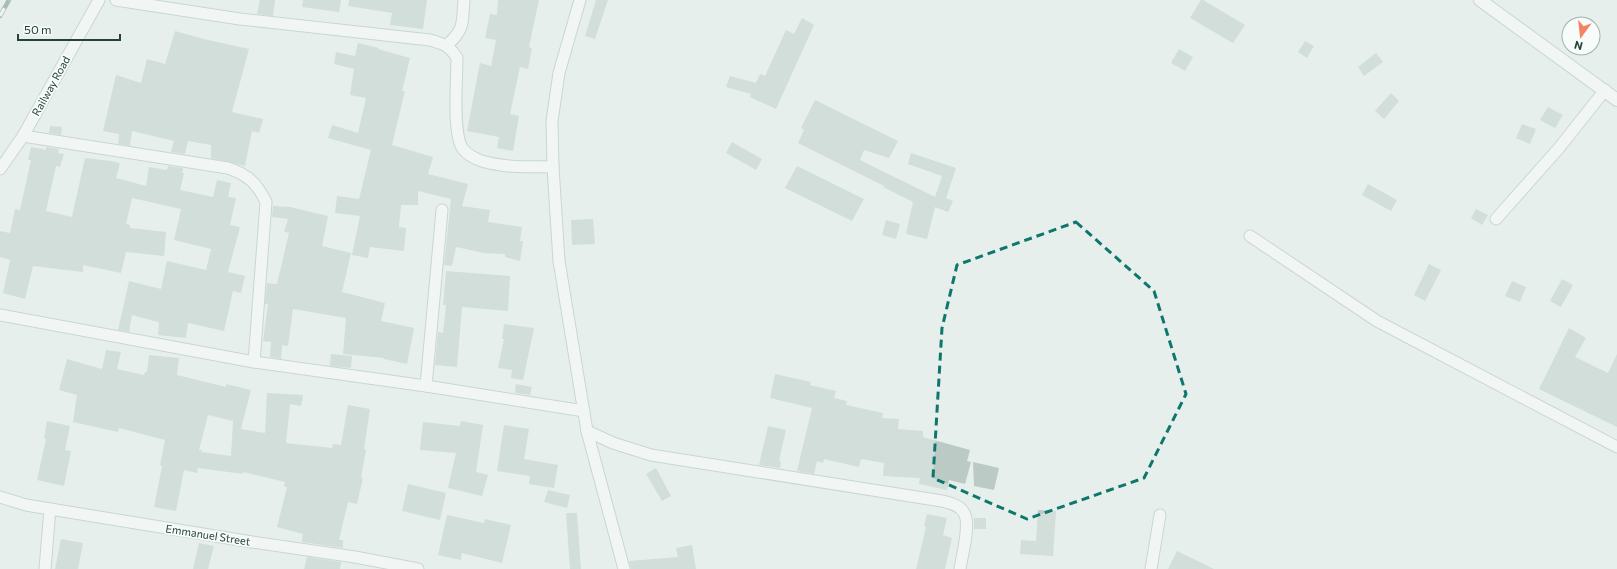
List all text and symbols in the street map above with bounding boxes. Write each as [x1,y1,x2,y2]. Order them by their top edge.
scale bar [18,16,120,42]
north arrow [1561,16,1601,56]
text: 50 m [24,22,52,36]
text: N [1573,39,1584,53]
street label: Railway Road [29,54,72,118]
street label: Emmanuel Street [165,521,252,548]

